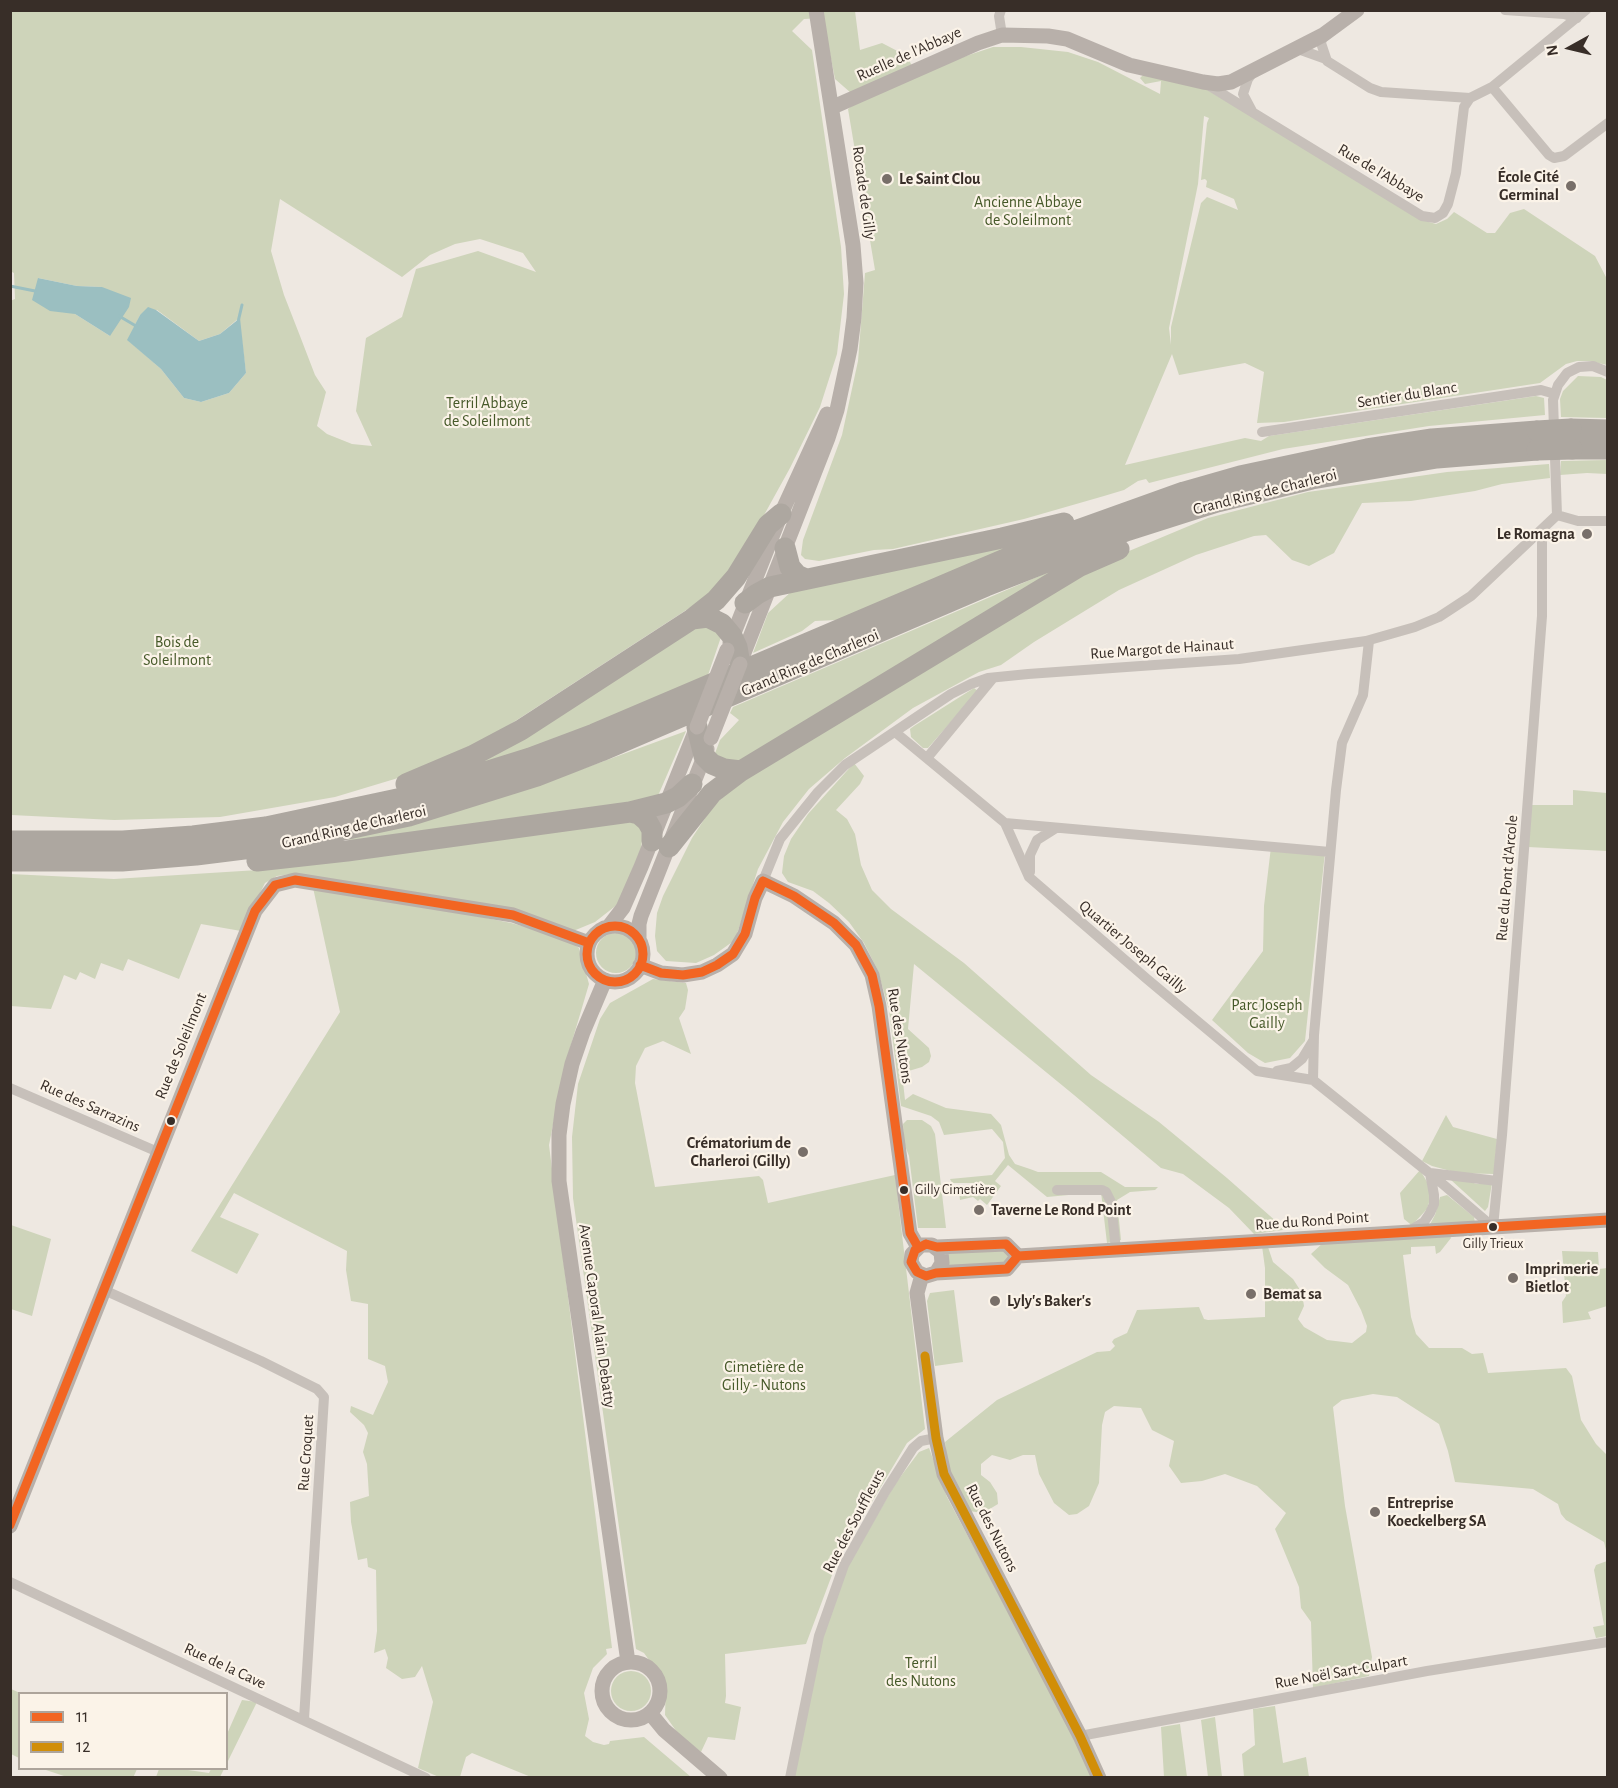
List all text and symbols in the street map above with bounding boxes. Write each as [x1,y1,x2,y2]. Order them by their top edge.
north arrow [1540,18,1600,78]
street label: Ruelle de l'Abbaye [854,22,964,86]
text: N [1543,44,1561,57]
street label: Rue de l'Abbaye [1334,140,1428,206]
street label: Rocade de Gilly [848,145,880,241]
place label: École Cité Germinal [1498,167,1559,205]
place label: Le Saint Clou [899,169,980,189]
marker: Le Saint Clou [880,172,894,186]
marker: École Cité Germinal [1564,179,1578,193]
park label: Ancienne Abbaye de Soleilmont [974,192,1082,230]
street label: Sentier du Blanc [1356,378,1458,412]
park label: Terril Abbaye de Soleilmont [444,393,530,431]
street label: Grand Ring de Charleroi [1191,465,1339,519]
place label: Le Romagna [1497,524,1575,544]
marker: Le Romagna [1580,527,1594,541]
street label: Grand Ring de Charleroi [738,625,882,701]
park label: Bois de Soleilmont [143,632,211,670]
street label: Rue Margot de Hainaut [1089,634,1235,664]
street label: Grand Ring de Charleroi [280,801,428,853]
street label: Rue du Pont d'Arcole [1492,814,1522,942]
street label: Quartier Joseph Gailly [1075,896,1191,998]
street label: Rue des Nutons [883,987,917,1085]
street label: Rue de Soleilmont [151,990,211,1102]
park label: Parc Joseph Gailly [1231,995,1303,1033]
street label: Rue des Sarrazins [37,1075,143,1137]
unlabelled marker [165,1115,177,1127]
place label: Crématorium de Charleroi (Gilly) [687,1133,791,1171]
marker: Crématorium de Charleroi (Gilly) [796,1145,810,1159]
place label: Gilly Cimetière [915,1182,996,1198]
marker: Gilly Cimetière [898,1184,910,1196]
place label: Taverne Le Rond Point [991,1200,1131,1220]
marker: Taverne Le Rond Point [972,1203,986,1217]
street label: Rue du Rond Point [1255,1207,1369,1235]
marker: Gilly Trieux [1487,1221,1499,1233]
street label: Avenue Caporal Alain Debatty [575,1223,619,1409]
place label: Gilly Trieux [1463,1236,1523,1252]
place label: Imprimerie Bietlot [1525,1259,1598,1297]
marker: Imprimerie Bietlot [1506,1271,1520,1285]
place label: Bemat sa [1263,1284,1322,1304]
marker: Bemat sa [1244,1287,1258,1301]
place label: Lyly's Baker's [1007,1291,1091,1311]
marker: Lyly's Baker's [988,1294,1002,1308]
park label: Cimetière de Gilly - Nutons [722,1357,806,1395]
street label: Rue Croquet [294,1414,318,1492]
street label: Rue des Souffleurs [819,1466,889,1576]
street label: Rue des Nutons [962,1481,1022,1575]
place label: Entreprise Koeckelberg SA [1387,1493,1486,1531]
marker: Entreprise Koeckelberg SA [1368,1505,1382,1519]
street label: Rue de la Cave [181,1639,269,1693]
street label: Rue Noël Sart-Culpart [1273,1651,1409,1693]
park label: Terril des Nutons [886,1653,956,1691]
legend [18,1692,228,1770]
text: 11 [76,1708,88,1726]
text: 12 [76,1738,90,1756]

